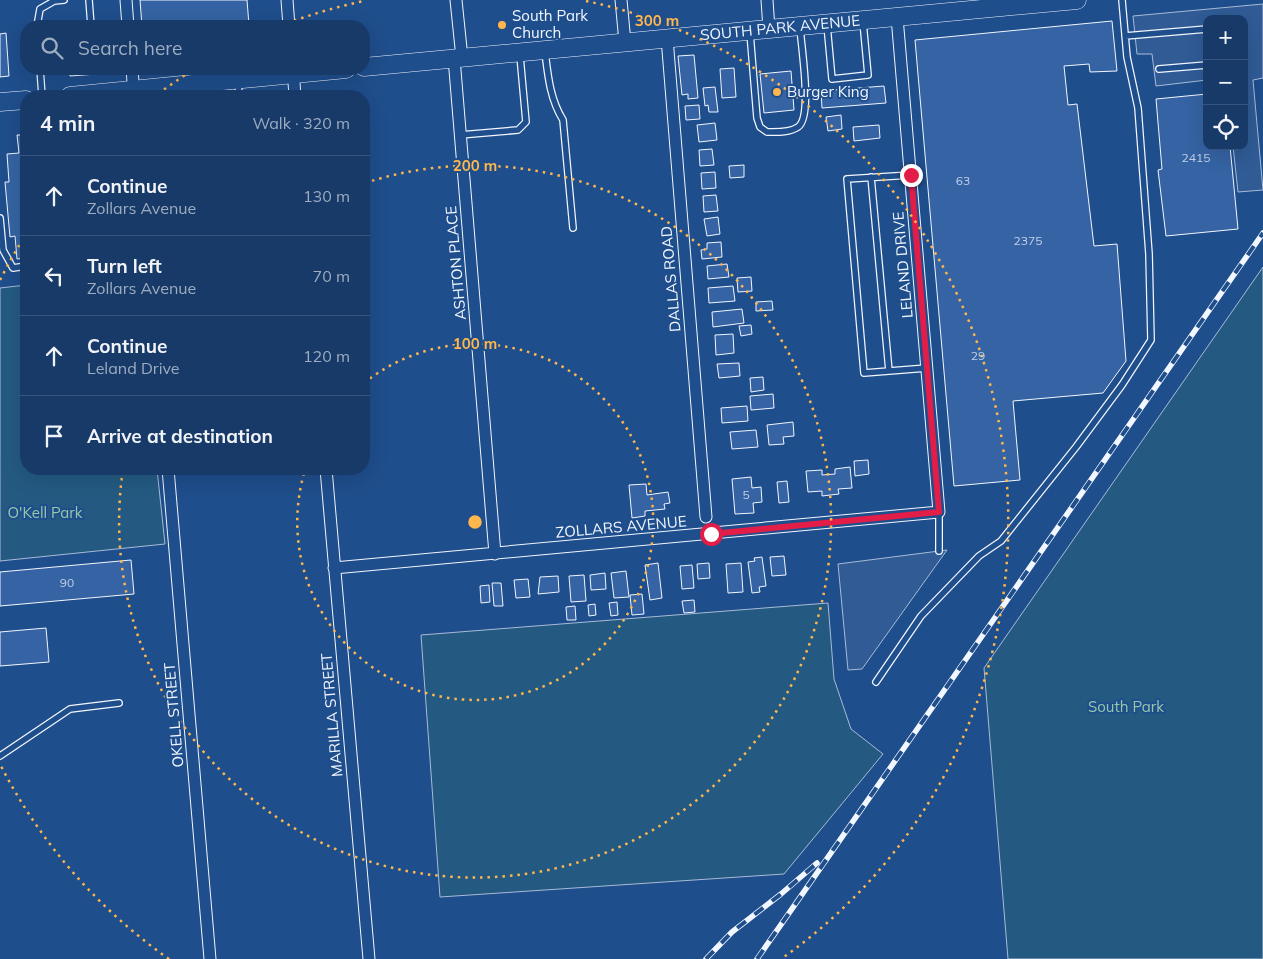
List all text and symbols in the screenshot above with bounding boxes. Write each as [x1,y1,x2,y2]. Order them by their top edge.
place label: South Park Church [512,6,588,42]
street label: SOUTH PARK AVENUE [699,10,861,44]
text: 300 m [635,11,679,30]
map controls [1203,15,1248,150]
button: + [1203,15,1248,60]
marker: South Park Church [496,19,508,31]
search box [20,20,370,75]
icon: search [38,34,66,62]
text: Search here [78,36,182,60]
button: − [1203,60,1248,105]
place label: Burger King [787,82,869,101]
marker: Burger King [771,86,783,98]
button: locate [1203,105,1248,150]
text: 4 min [40,110,95,136]
text: Walk · 320 m [252,113,350,133]
house number: 2415 [1182,150,1210,165]
text: 200 m [453,156,497,175]
route end [900,164,923,187]
house number: 63 [956,173,970,188]
text: Continue [87,174,167,198]
icon: ahead [40,182,68,210]
text: 130 m [303,186,350,206]
text: Zollars Avenue [87,198,196,218]
street label: ASHTON PLACE [441,205,470,321]
street label: LELAND DRIVE [888,211,917,319]
street label: DALLAS ROAD [656,225,685,333]
house number: 2375 [1014,233,1042,248]
text: Turn left [87,254,162,278]
icon: left [40,262,68,290]
text: 70 m [313,266,350,286]
text: Zollars Avenue [87,278,196,298]
text: Continue [87,334,167,358]
text: 100 m [453,334,497,353]
icon: ahead [40,342,68,370]
text: 120 m [303,346,350,366]
house number: 29 [971,348,985,363]
text: Leland Drive [87,358,180,378]
icon: arrive [40,422,68,450]
text: Arrive at destination [87,424,273,448]
house number: 5 [742,487,750,502]
park label: O'Kell Park [7,503,83,522]
street label: ZOLLARS AVENUE [555,511,687,542]
centre of rings [466,513,484,531]
route start [700,523,723,546]
house number: 90 [60,575,74,590]
street label: MARILLA STREET [317,652,346,778]
street label: OKELL STREET [159,662,188,768]
park label: South Park [1088,697,1164,716]

